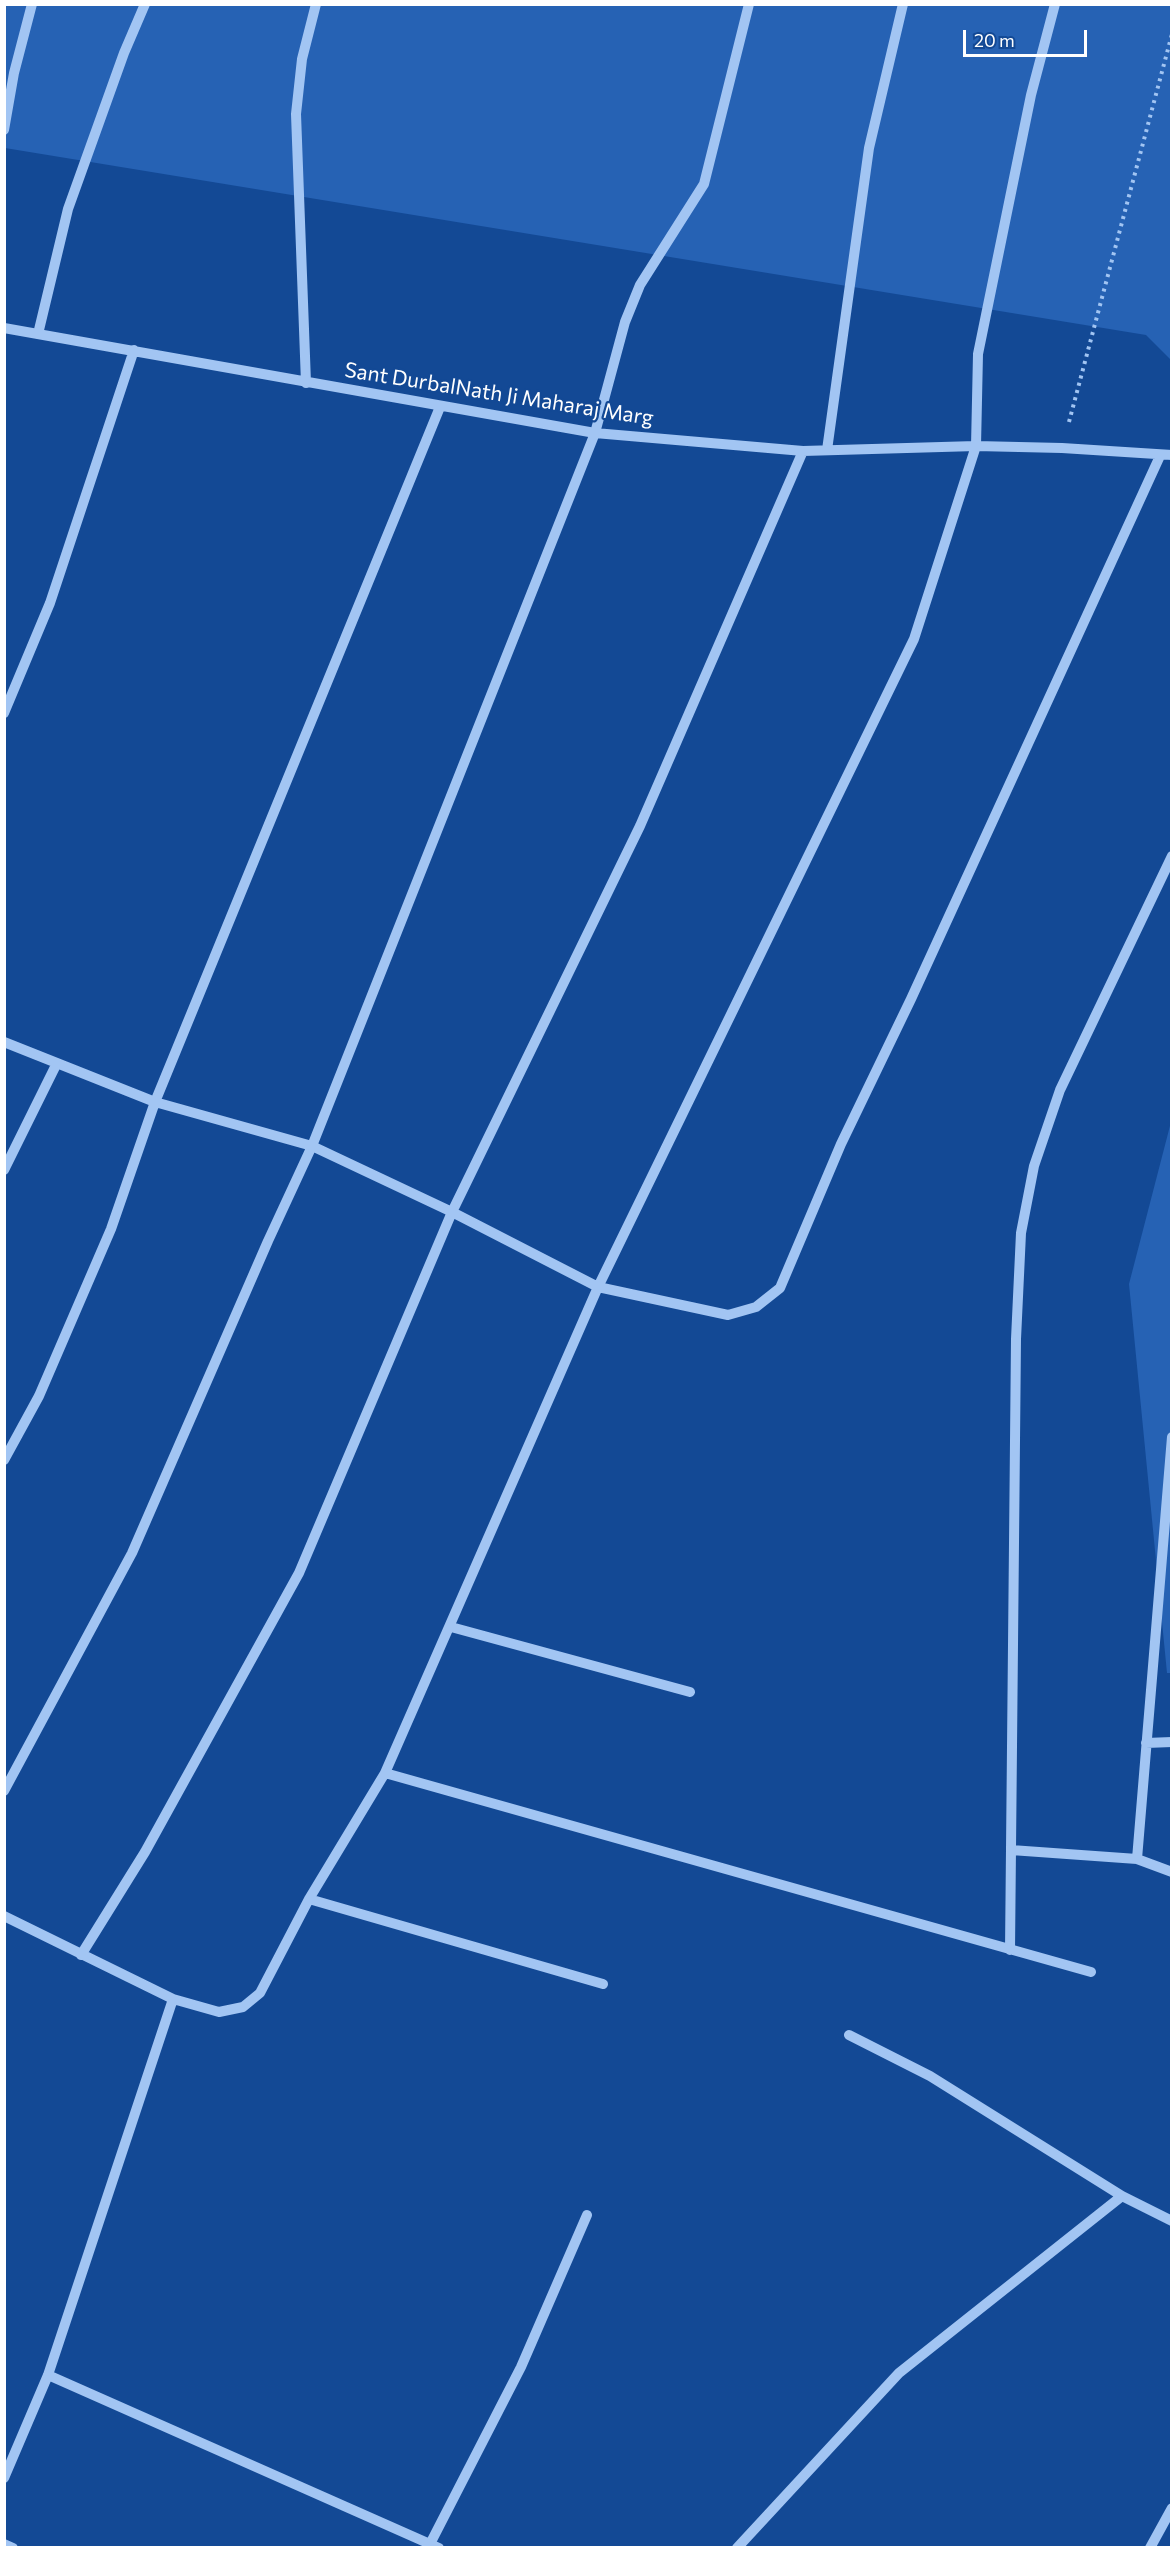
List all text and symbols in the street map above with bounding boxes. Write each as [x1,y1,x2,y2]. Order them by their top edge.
scale bar [966,18,1090,56]
text: 20 m [974,29,1015,51]
street label: Sant DurbalNath Ji Maharaj Marg [343,357,655,431]

